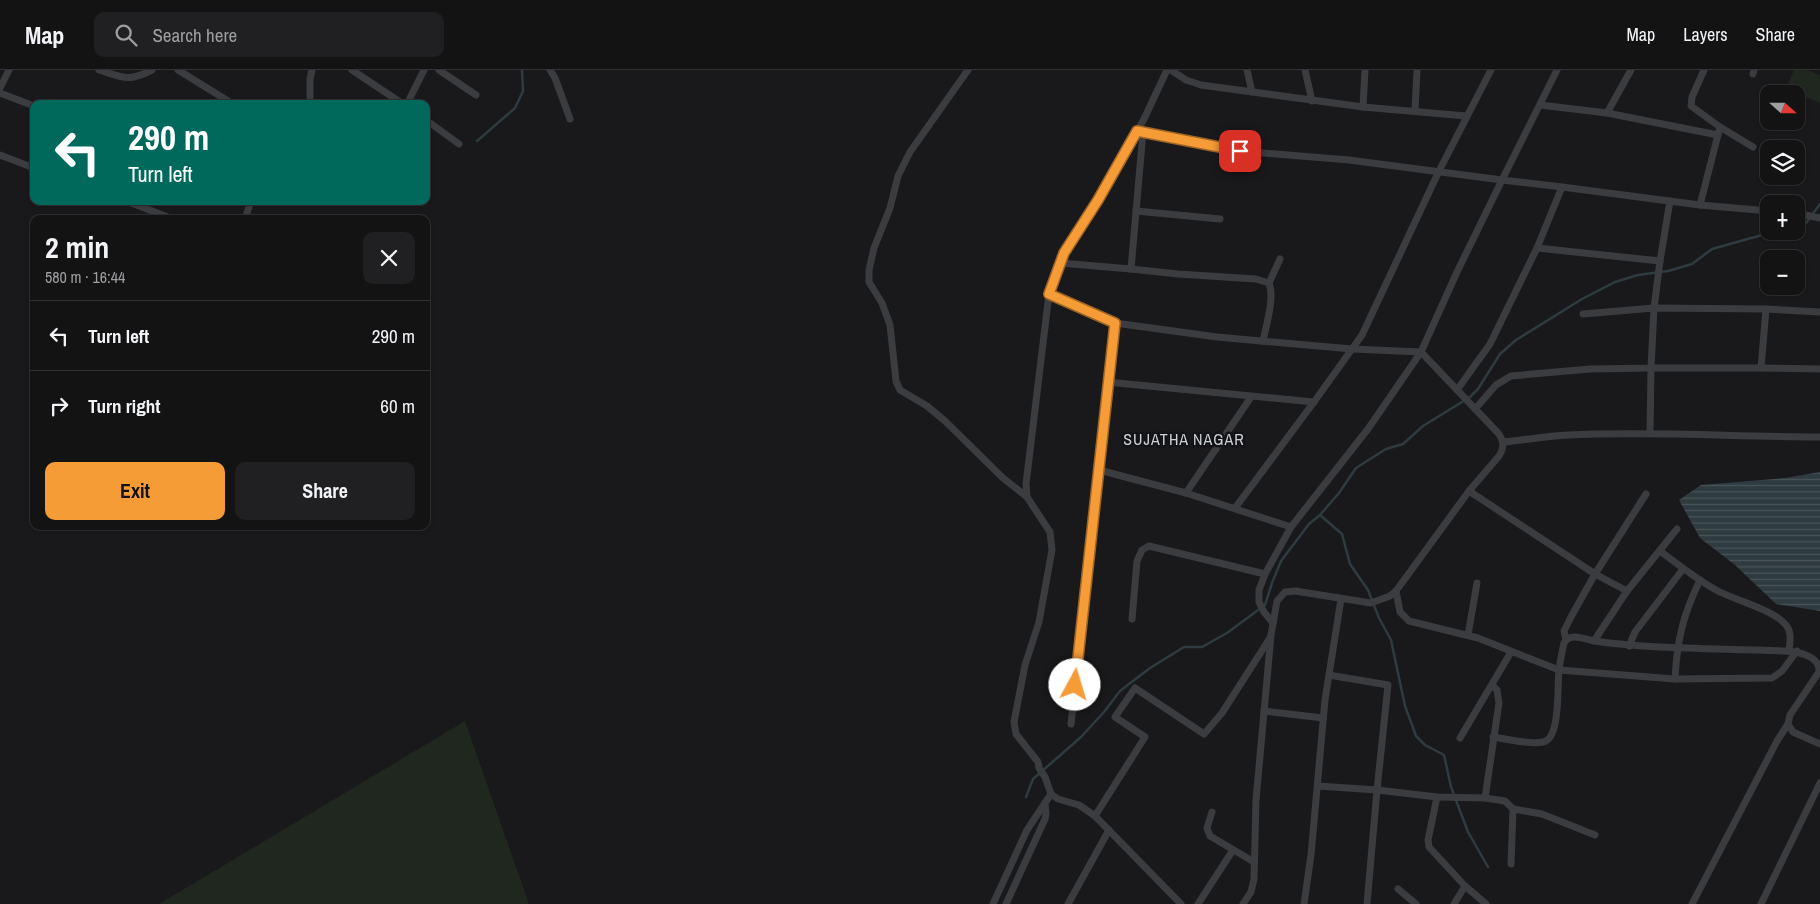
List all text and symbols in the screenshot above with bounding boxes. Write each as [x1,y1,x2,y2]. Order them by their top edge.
search box [94,12,444,57]
text: Map [25,19,64,51]
icon: search [112,21,140,49]
text: Search here [152,22,237,48]
text: Map [1627,22,1655,47]
text: Layers [1683,22,1728,47]
text: Share [1756,22,1795,47]
north arrow [1760,85,1805,130]
map controls [1760,85,1805,295]
text: 290 m [128,114,209,161]
icon: left [45,120,110,185]
pin [1219,130,1261,172]
icon: arrive [1226,137,1254,165]
button: layers [1760,140,1805,185]
text: Turn left [128,159,193,189]
button: + [1760,195,1805,240]
text: 2 min [45,227,109,267]
button: close [363,232,415,284]
button: − [1760,250,1805,295]
text: 580 m · 16:44 [45,266,125,288]
icon: left [45,322,73,350]
text: Turn left [88,323,149,349]
text: 290 m [372,323,415,349]
icon: right [45,392,73,420]
text: Turn right [88,393,160,419]
text: 60 m [380,393,415,419]
district label: SUJATHA NAGAR [1123,428,1245,450]
button: Exit [45,462,225,520]
button: Share [235,462,415,520]
position arrow [1048,658,1100,710]

